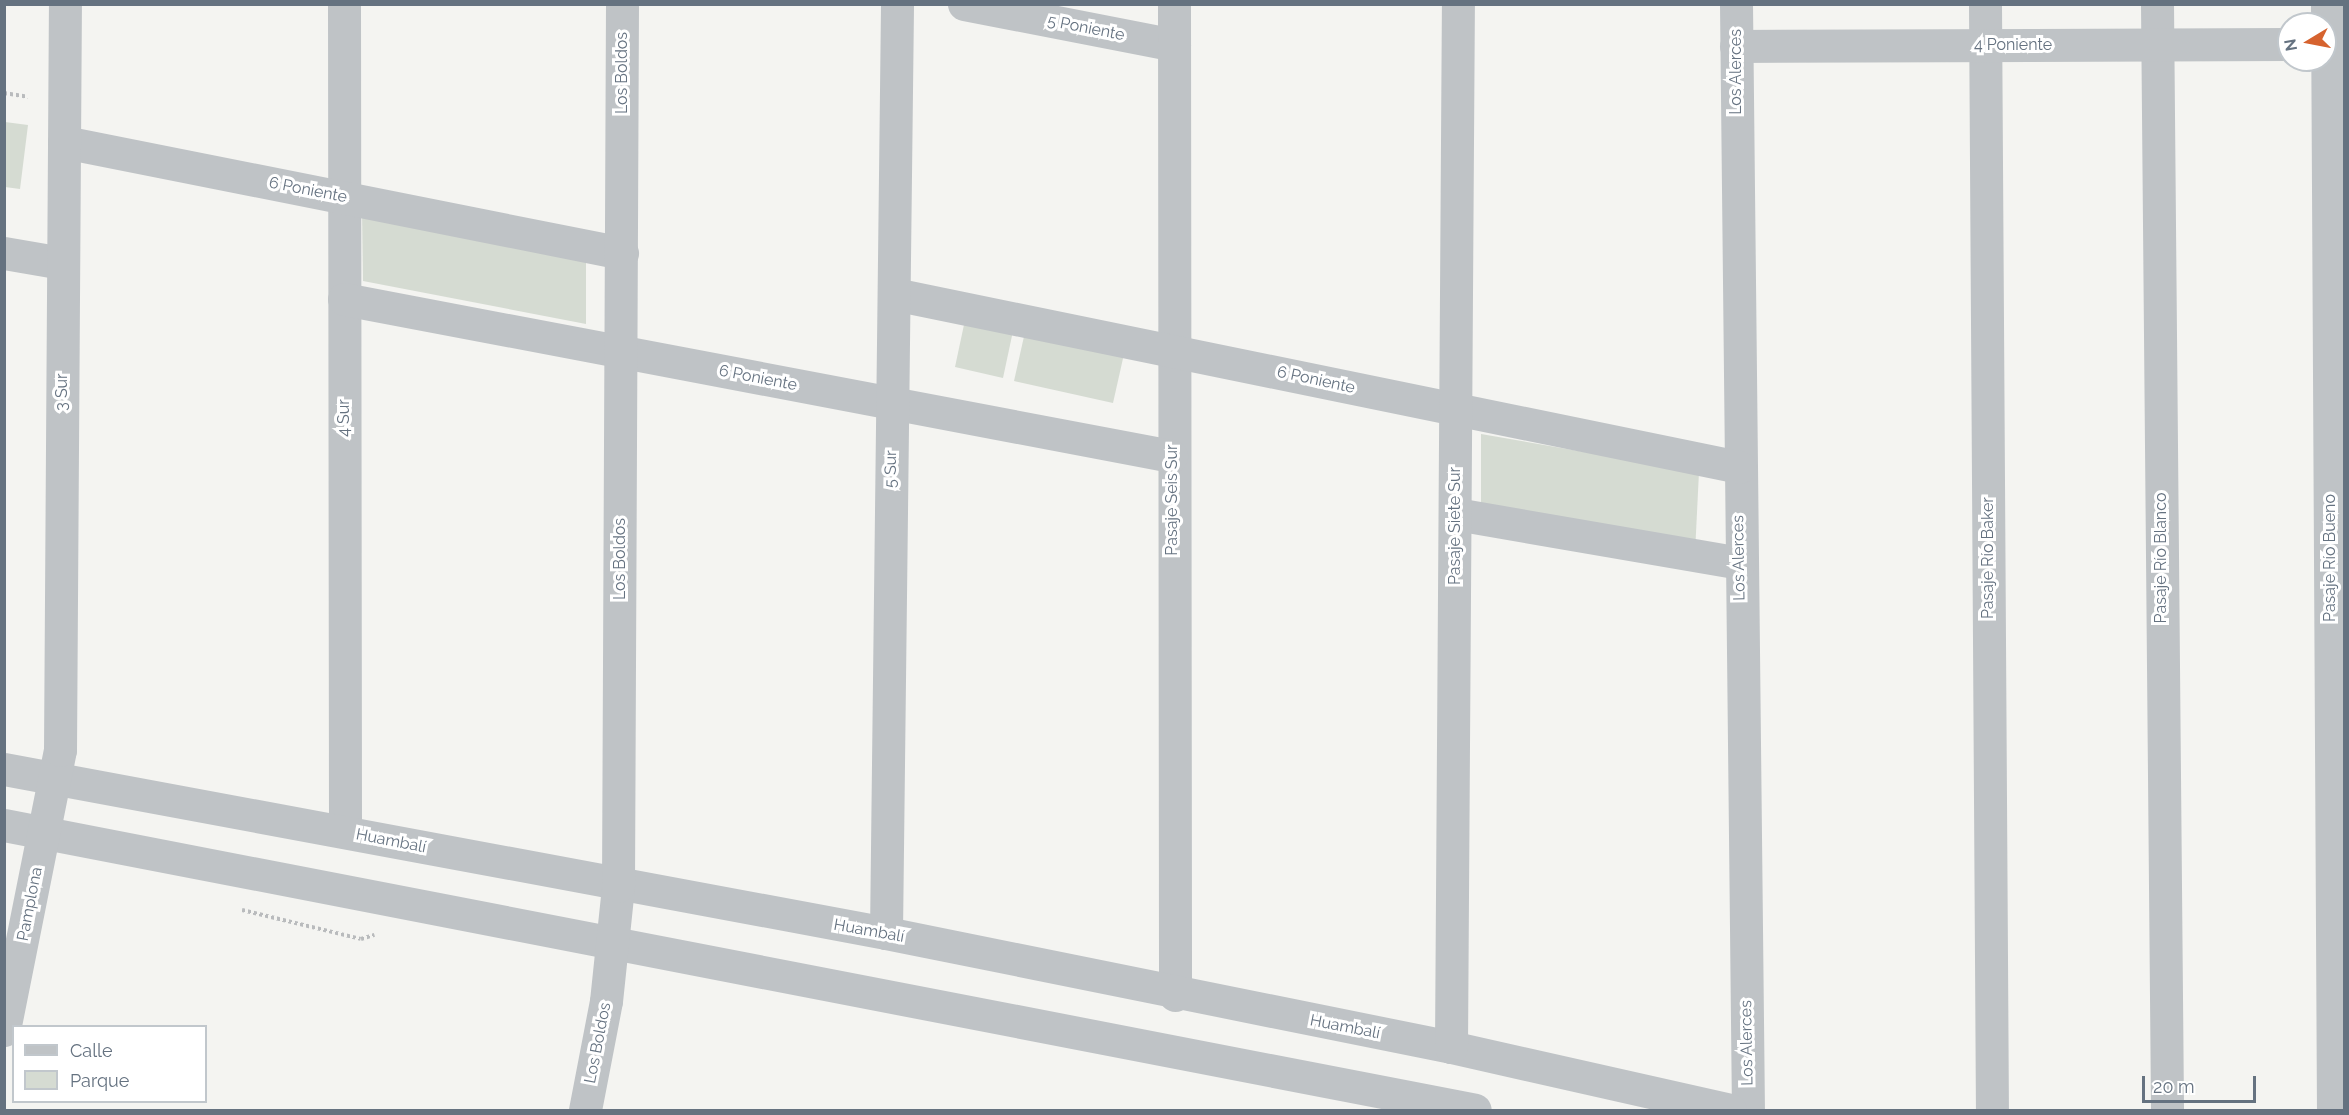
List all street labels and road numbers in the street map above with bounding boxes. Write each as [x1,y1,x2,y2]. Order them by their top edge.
street label: 5 Poniente [1046,11,1126,45]
street label: Los Alerces [1726,29,1746,115]
street label: Los Boldos [612,32,632,114]
street label: 4 Poniente [1974,35,2052,55]
street label: 6 Poniente [267,173,349,207]
street label: 6 Poniente [717,361,799,395]
street label: 6 Poniente [1275,362,1357,398]
street label: 3 Sur [52,373,72,411]
street label: 4 Sur [334,399,354,437]
street label: Pasaje Seis Sur [1162,444,1182,556]
street label: 5 Sur [881,450,901,488]
street label: Pasaje Siete Sur [1445,467,1465,585]
street label: Pasaje Río Blanco [2151,493,2171,623]
street label: Pasaje Río Bueno [2320,494,2340,622]
street label: Pasaje Río Baker [1978,497,1998,619]
street label: Los Alerces [1729,515,1749,601]
street label: Los Boldos [610,518,630,600]
street label: Huambalí [354,825,428,857]
street label: Pamplona [13,865,47,943]
street label: Huambalí [832,915,906,947]
street label: Los Alerces [1737,1000,1757,1086]
street label: Los Boldos [581,1001,615,1085]
street label: Huambalí [1308,1011,1382,1043]

